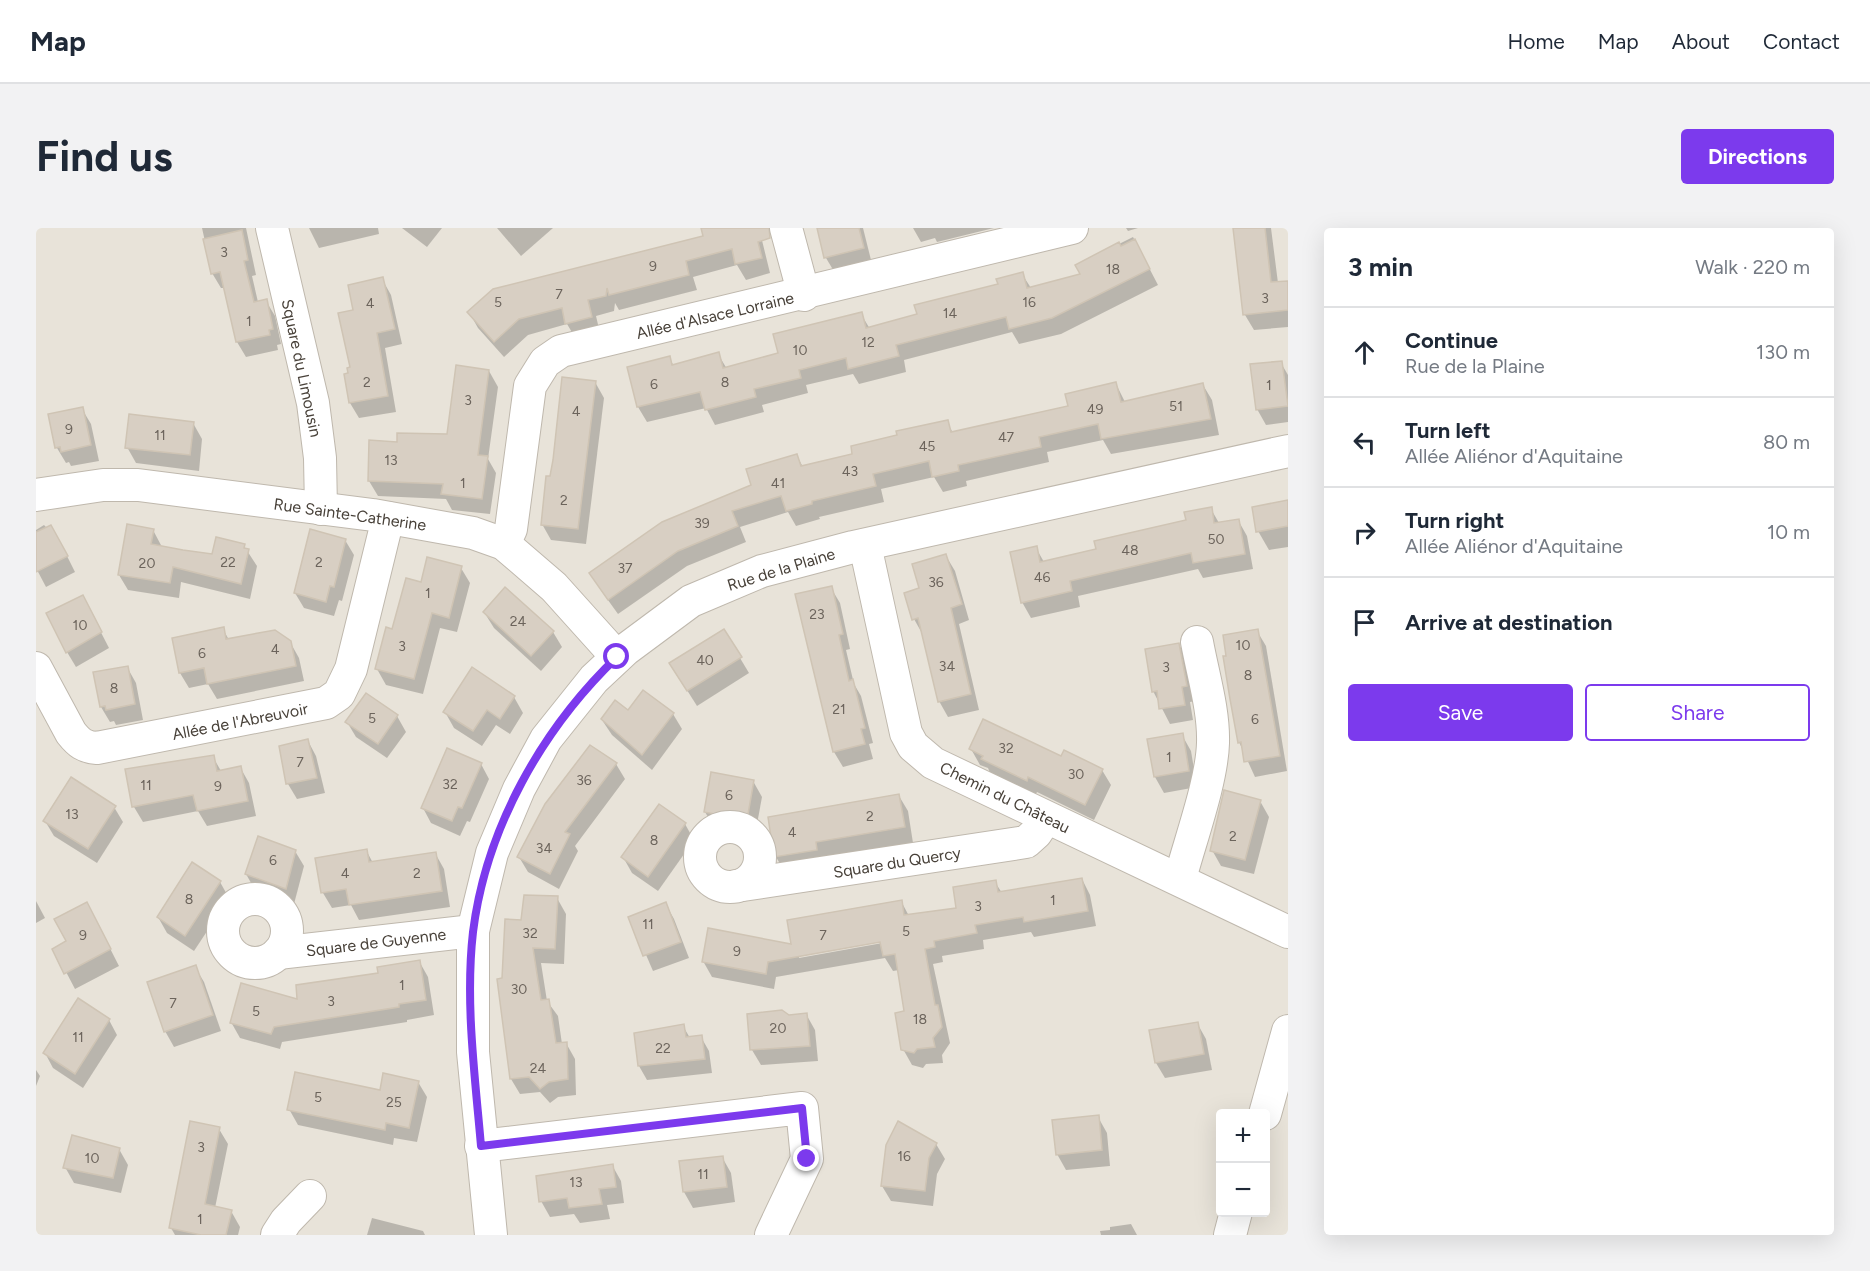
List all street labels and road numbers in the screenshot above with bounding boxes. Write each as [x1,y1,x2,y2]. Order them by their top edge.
street label: Allée d'Alsace Lorraine [634,288,796,343]
street label: Square du Limousin [278,297,325,439]
street label: Rue Sainte-Catherine [272,494,428,535]
street label: Rue de la Plaine [725,544,838,595]
street label: Allée de l'Abreuvoir [171,699,310,744]
street label: Chemin du Château [937,758,1073,837]
street label: Square du Quercy [832,843,963,882]
street label: Square de Guyenne [305,924,447,961]

